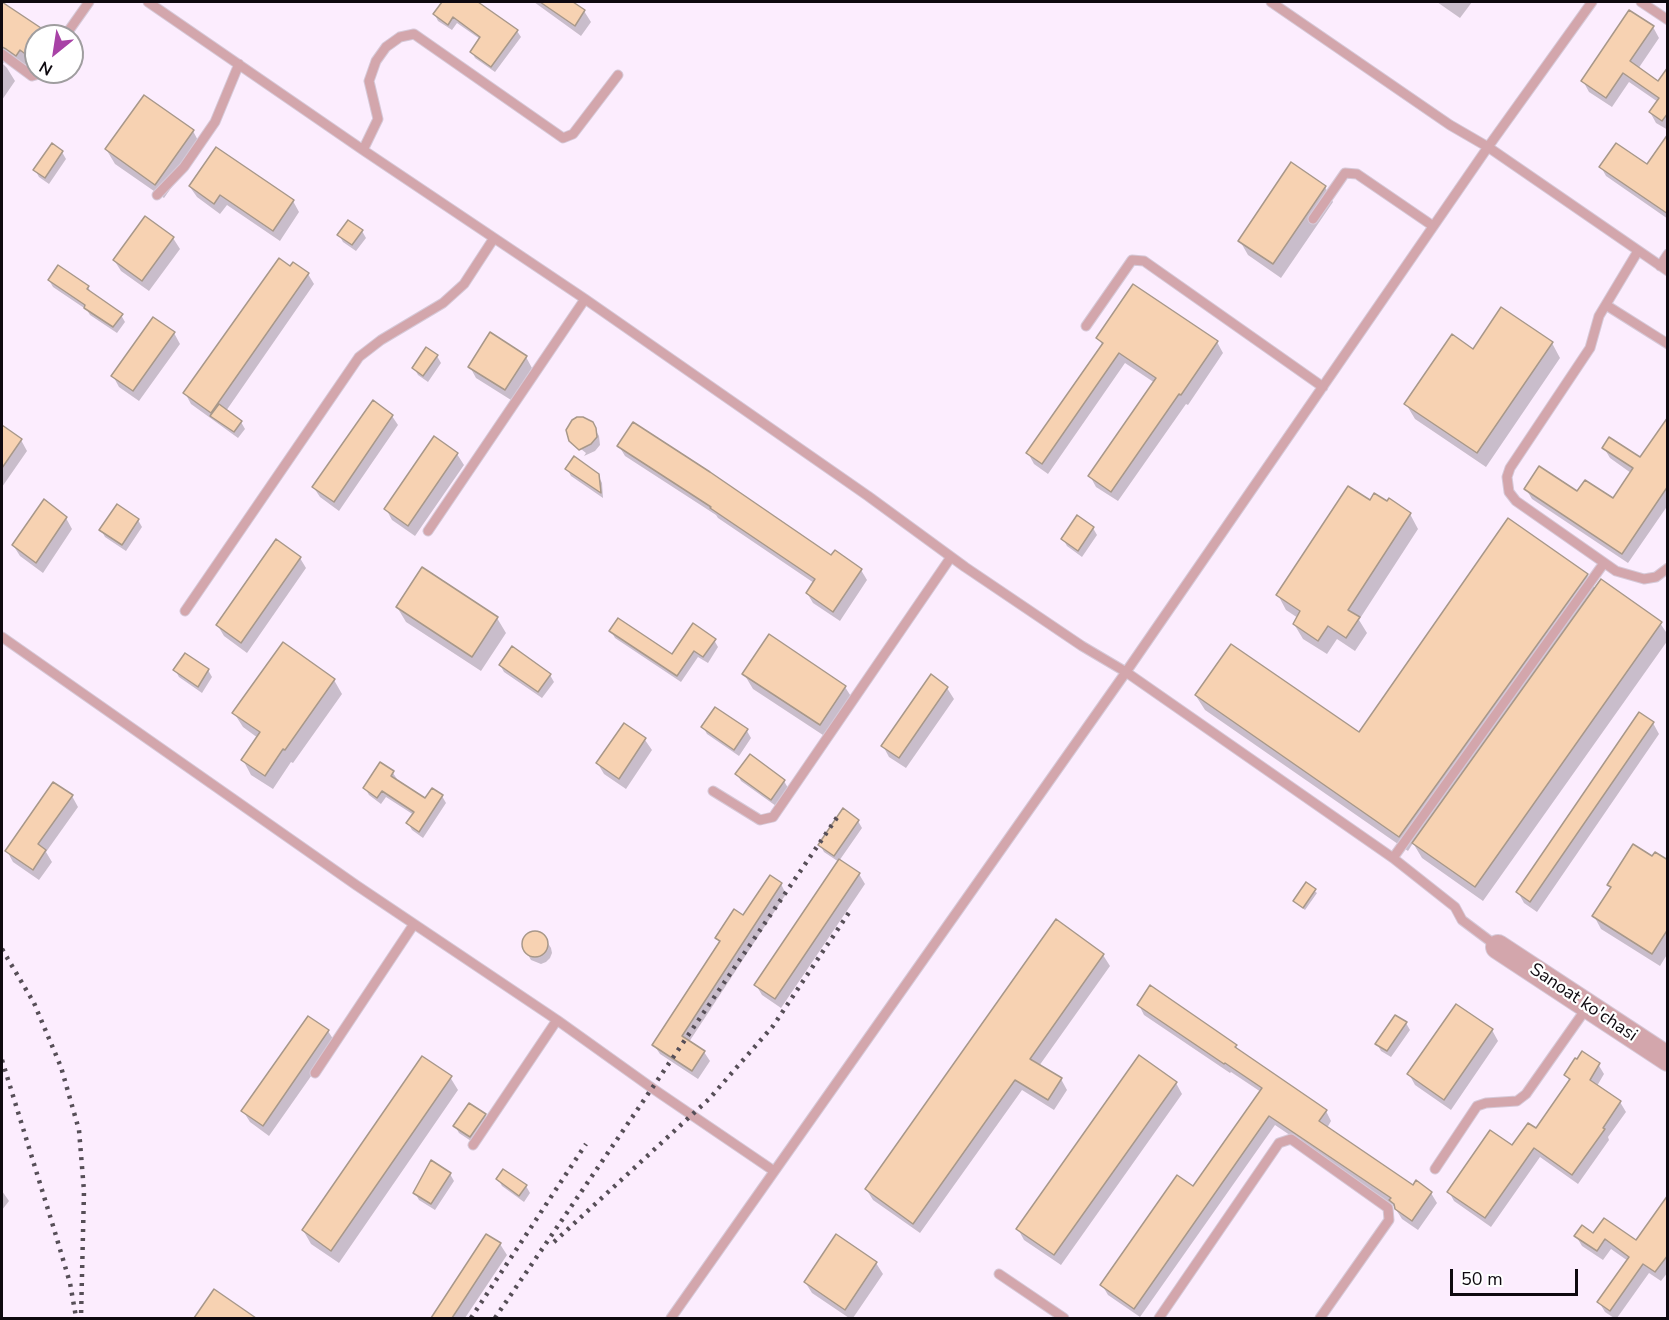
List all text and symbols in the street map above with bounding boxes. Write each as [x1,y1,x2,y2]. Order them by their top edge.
north arrow [24,24,84,84]
text: N [35,55,57,80]
street label: Sanoat ko'chasi [1525,959,1641,1047]
scale bar [1453,1257,1580,1295]
text: 50 m [1461,1267,1503,1291]

